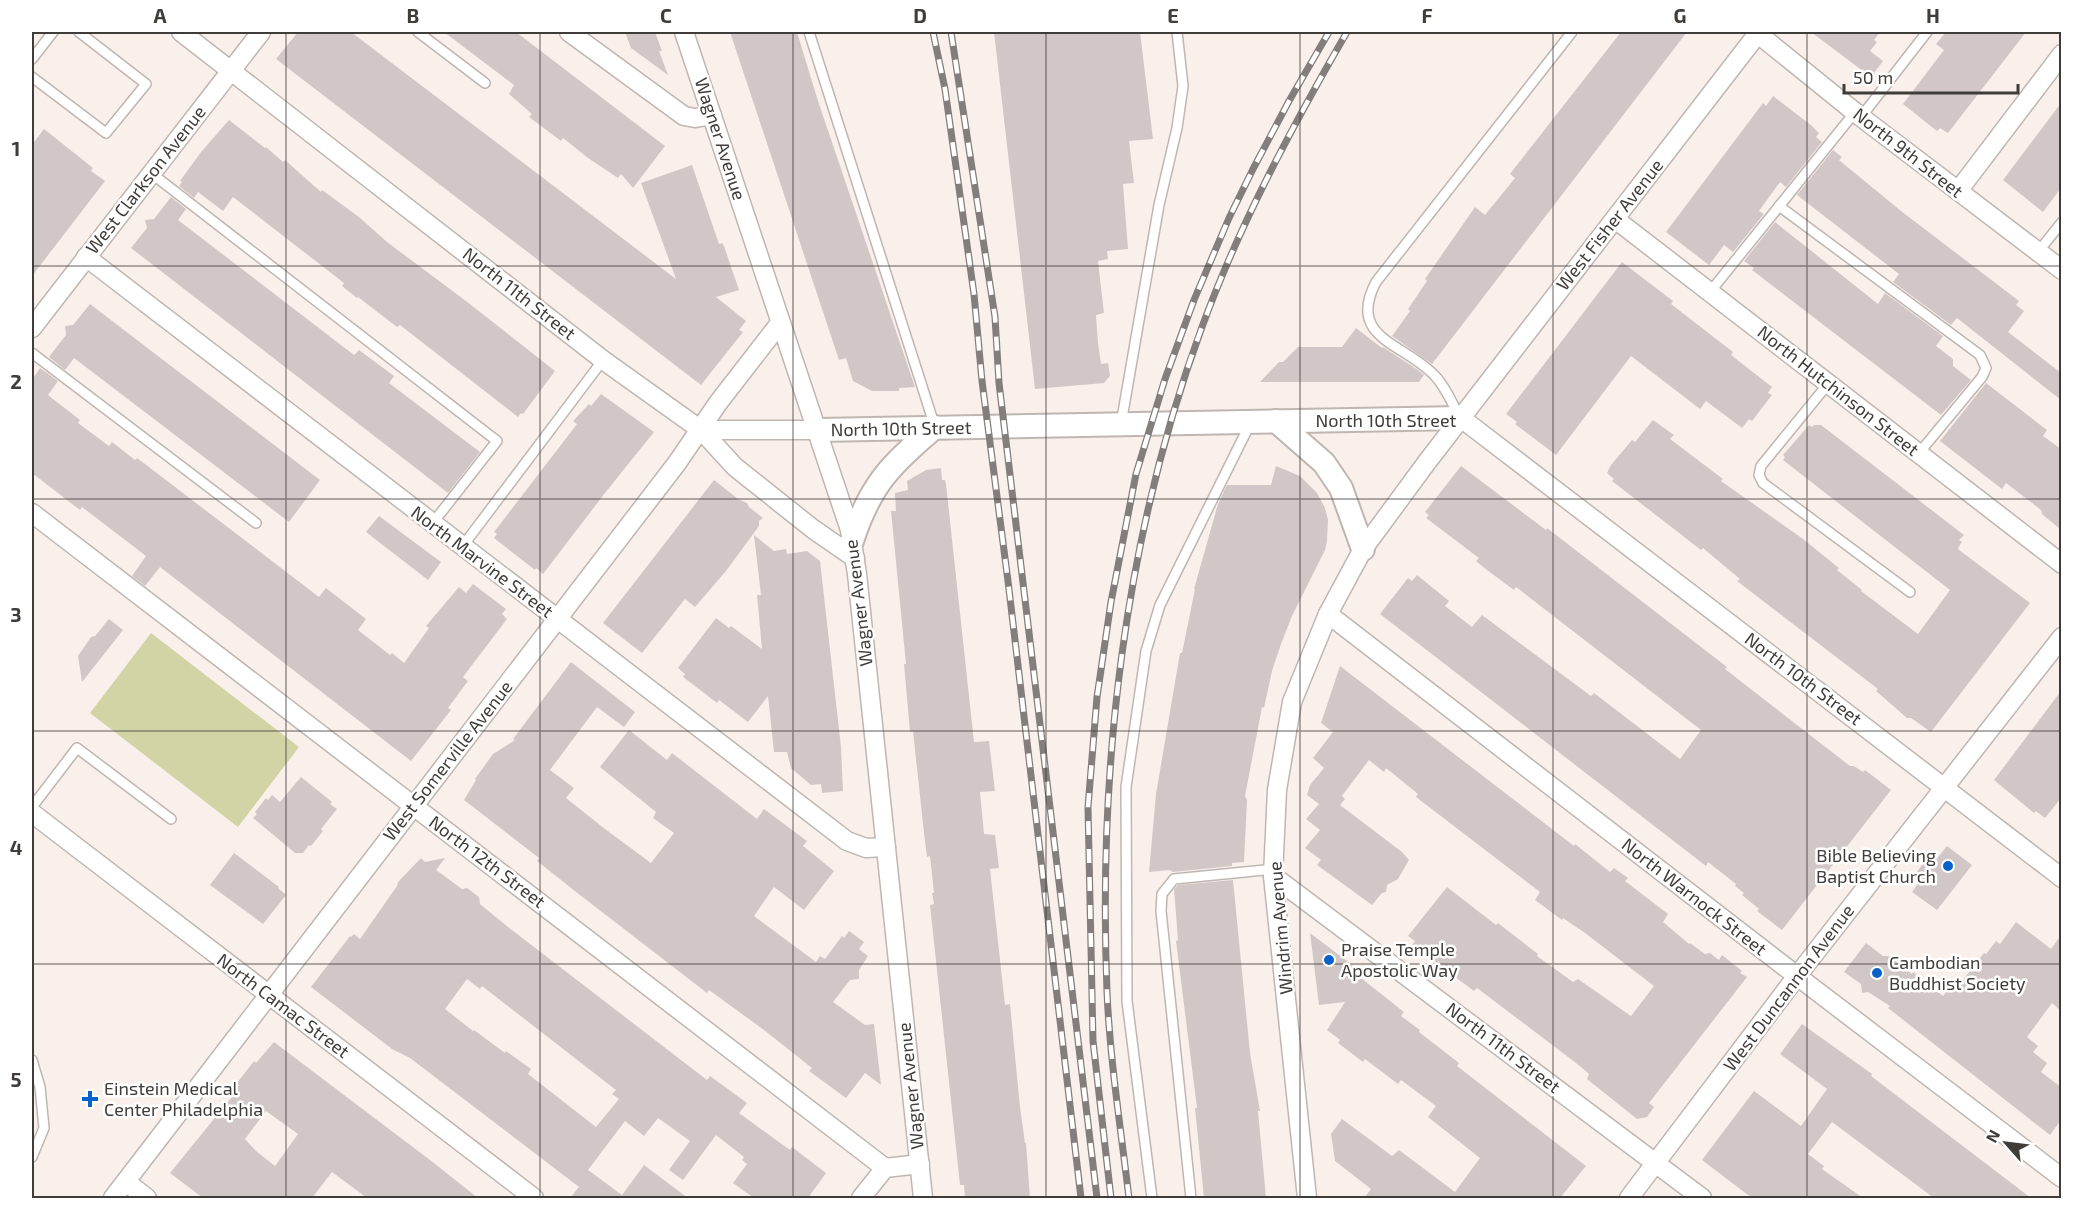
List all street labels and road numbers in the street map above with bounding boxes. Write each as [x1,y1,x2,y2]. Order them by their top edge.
street label: Wagner Avenue [691,75,751,203]
street label: West Clarkson Avenue [81,101,210,258]
street label: North 9th Street [1849,103,1968,202]
street label: West Fisher Avenue [1551,154,1667,294]
street label: North 11th Street [459,242,581,344]
street label: North Hutchinson Street [1754,320,1924,460]
street label: North 10th Street [1316,409,1457,431]
street label: North 10th Street [830,416,972,440]
street label: North Marvine Street [407,501,558,622]
street label: Wagner Avenue [839,538,877,668]
street label: North 10th Street [1741,627,1867,729]
street label: West Somerville Avenue [378,676,517,845]
street label: North 12th Street [425,810,550,912]
street label: North Warnock Street [1618,833,1772,960]
street label: Windrim Avenue [1263,861,1297,996]
street label: West Duncannon Avenue [1718,900,1858,1075]
street label: North Camac Street [213,948,354,1062]
street label: North 11th Street [1442,997,1565,1097]
street label: Wagner Avenue [892,1021,928,1151]

